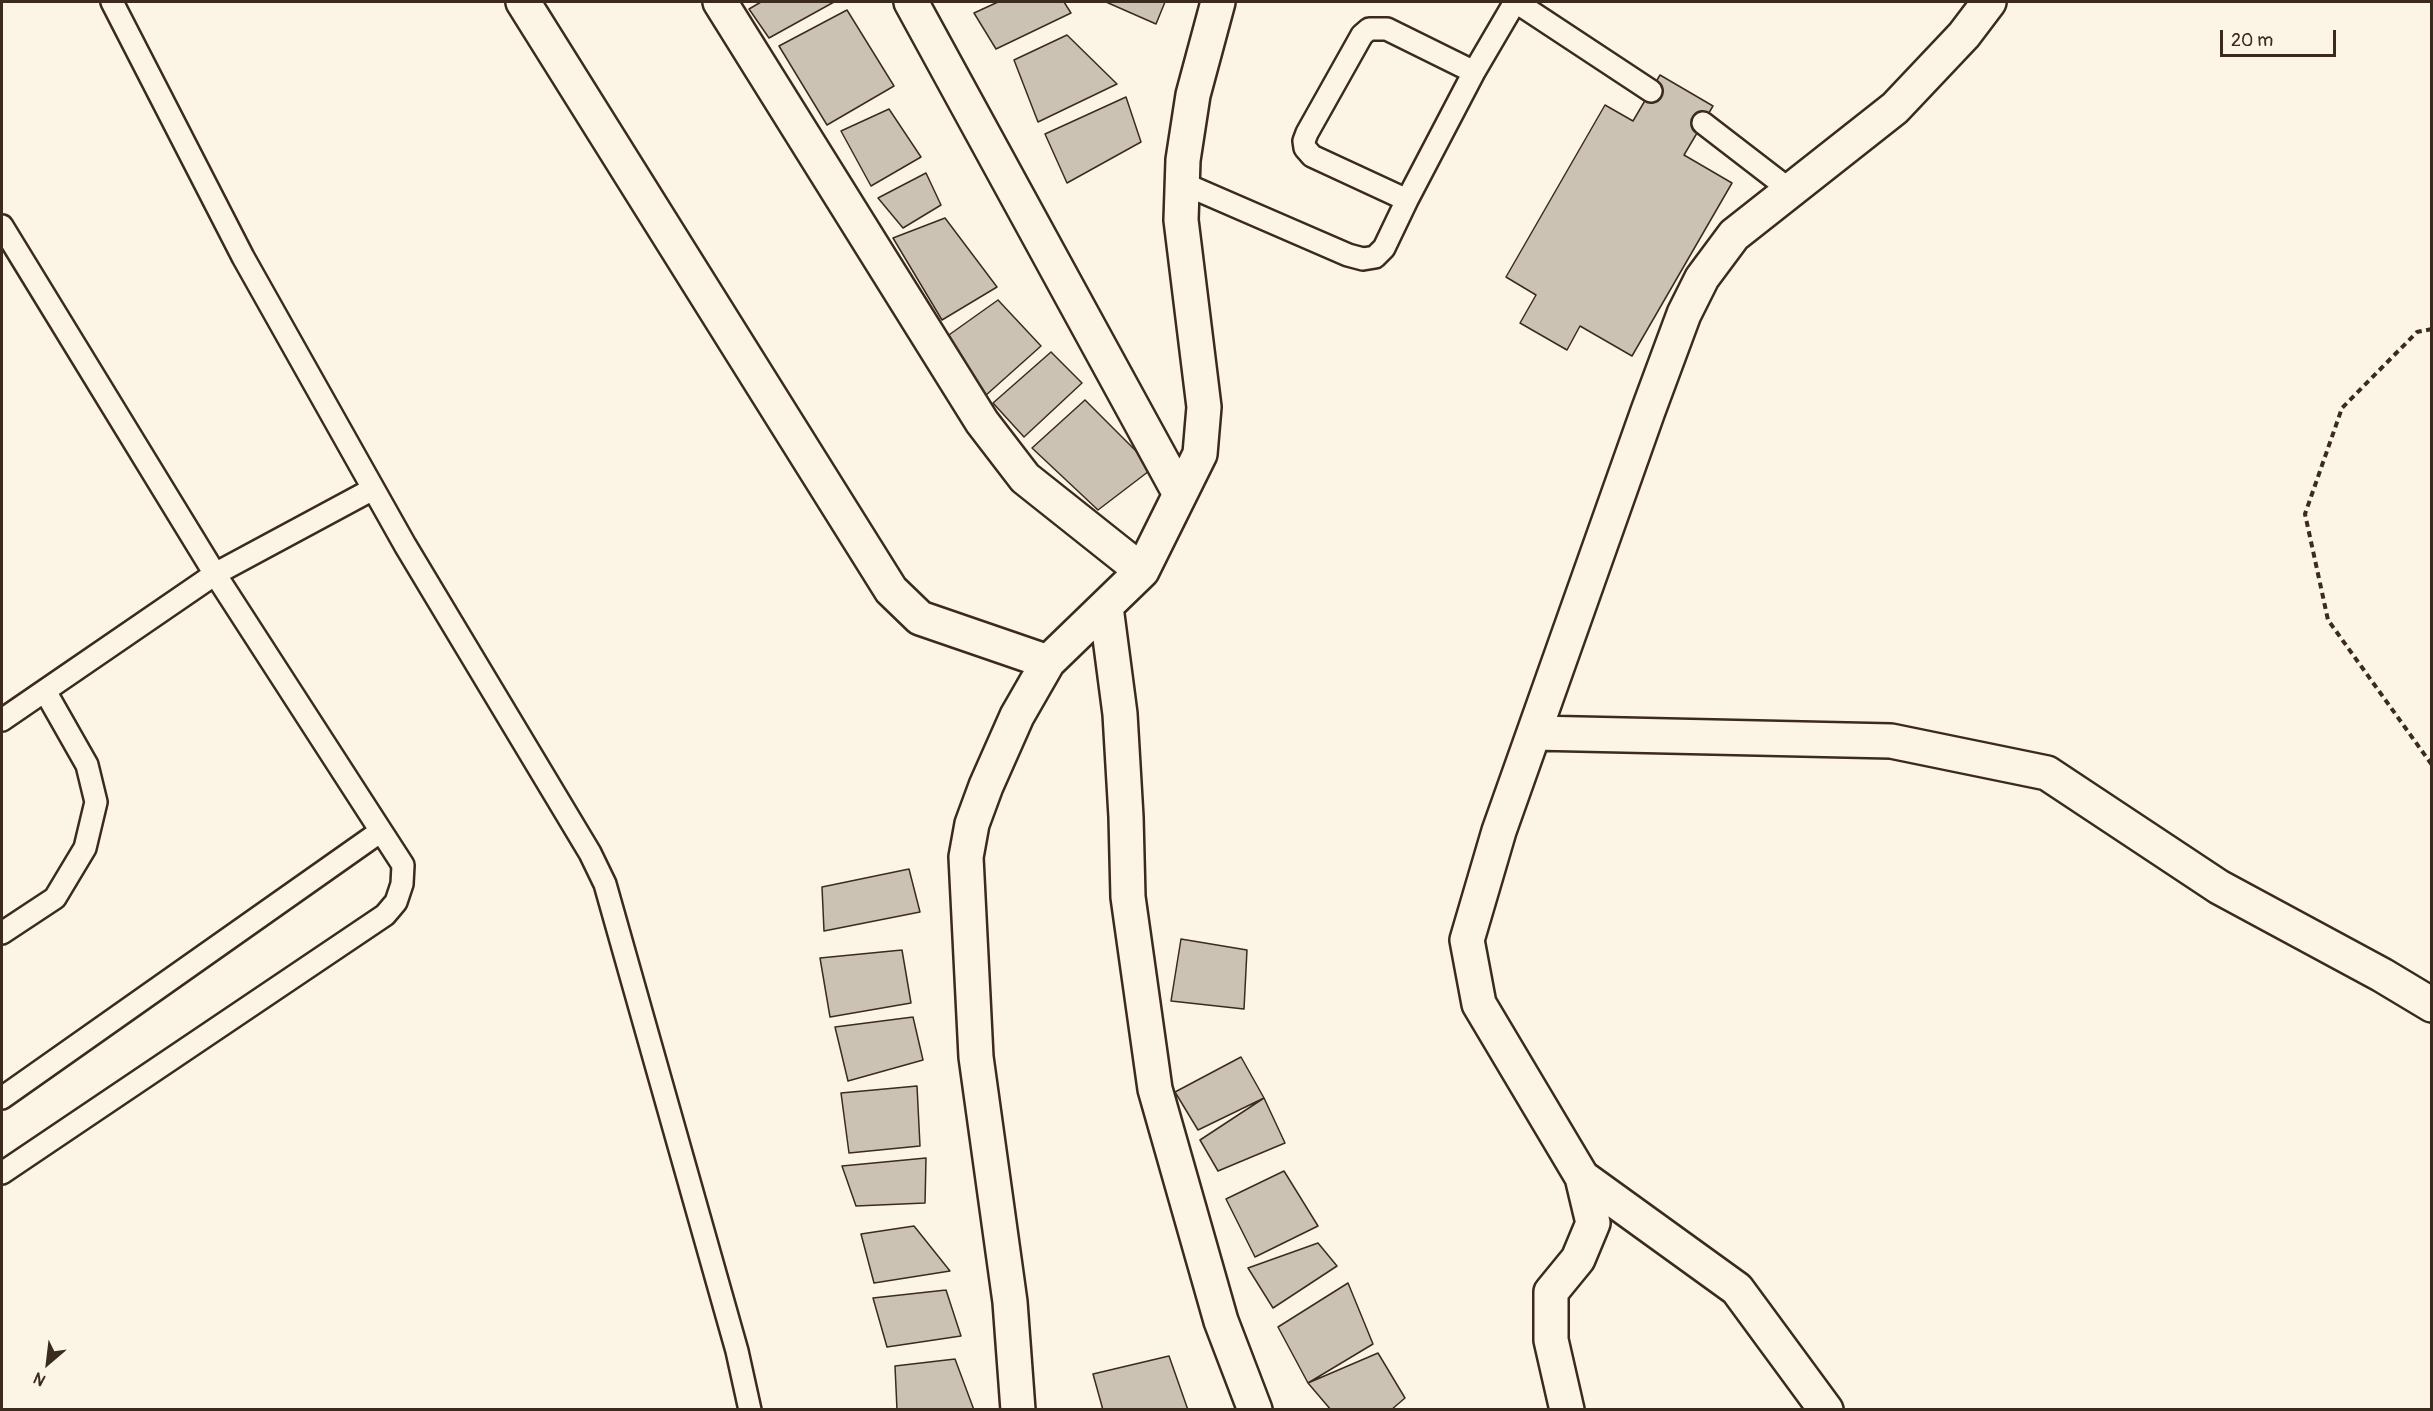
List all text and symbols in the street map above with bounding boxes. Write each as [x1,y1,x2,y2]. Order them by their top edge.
scale bar [2223,18,2338,56]
text: 20 m [2231,29,2273,52]
north arrow [18,1333,78,1393]
text: N [30,1368,49,1390]

